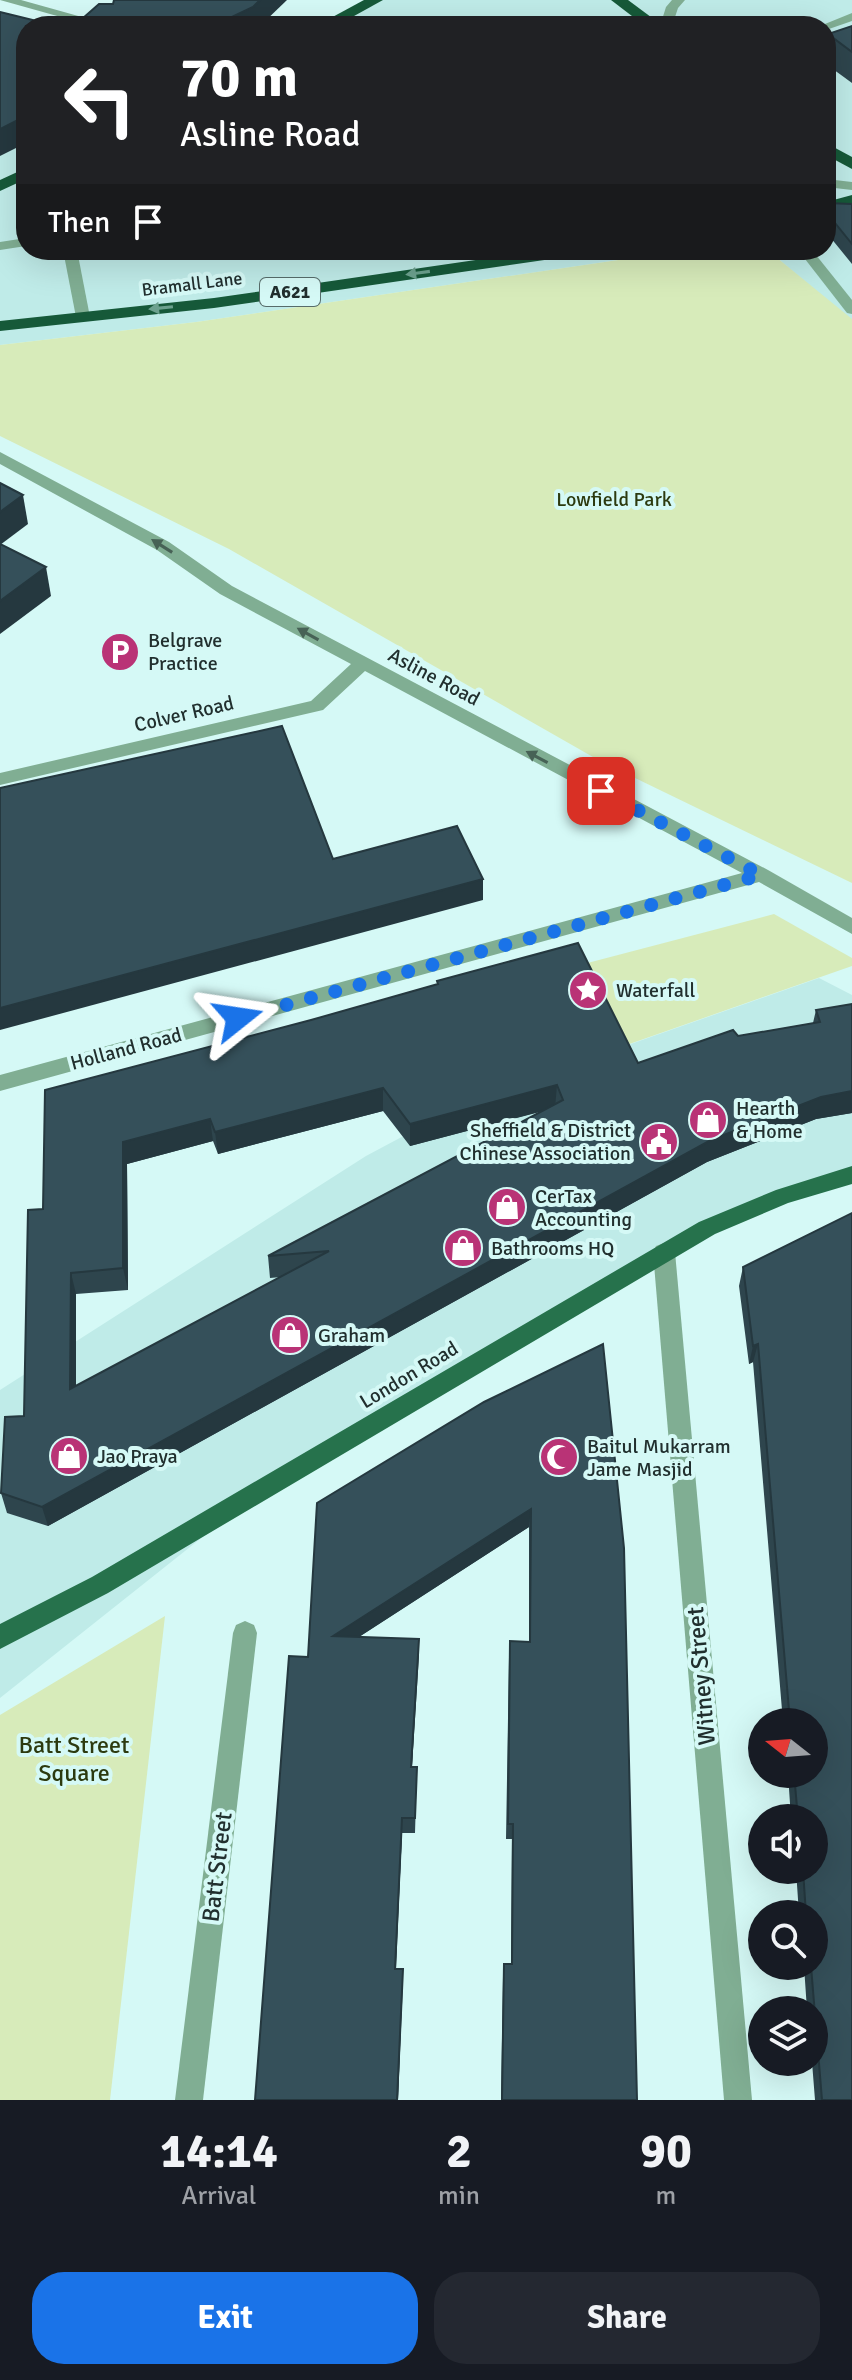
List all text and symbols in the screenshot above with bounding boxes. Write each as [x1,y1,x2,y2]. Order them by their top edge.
text: 70 m [180,43,298,112]
icon: left [48,48,152,152]
text: Asline Road [180,112,361,157]
icon: arrive [126,200,170,244]
text: Then [48,204,110,241]
street label: Bramall Lane [140,267,244,301]
one-way arrow [406,267,431,280]
road number: A621 [260,278,320,306]
one-way arrow [148,302,173,315]
park label: Lowfield Park [556,487,672,512]
one-way arrow [151,539,173,553]
place label: Belgrave Practice [148,628,222,676]
one-way arrow [297,628,319,642]
parking icon: Belgrave Practice [99,631,141,673]
street label: Asline Road [384,642,484,712]
street label: Colver Road [132,690,236,738]
one-way arrow [526,750,549,763]
pin [567,757,635,825]
icon: arrive [579,769,623,813]
place icon: Waterfall [567,969,609,1011]
position arrow [196,976,280,1060]
place label: Waterfall [616,978,695,1003]
street label: Holland Road [68,1022,184,1076]
place label: Hearth & Home [736,1096,803,1144]
shop icon: Hearth & Home [687,1099,729,1141]
place label: Sheffield & District Chinese Association [460,1118,631,1166]
public building icon: Sheffield & District Chinese Association [638,1121,680,1163]
place label: CerTax Accounting [535,1184,632,1232]
shop icon: CerTax Accounting [486,1186,528,1228]
shop icon: Bathrooms HQ [442,1227,484,1269]
place label: Bathrooms HQ [491,1236,614,1261]
shop icon: Graham [269,1314,311,1356]
place label: Graham [318,1323,385,1348]
street label: London Road [355,1336,463,1414]
place label: Baitul Mukarram Jame Masjid [587,1434,731,1482]
shop icon: Jao Praya [48,1435,90,1477]
mosque icon: Baitul Mukarram Jame Masjid [538,1436,580,1478]
place label: Jao Praya [97,1444,178,1469]
street label: Witney Street [680,1605,722,1747]
north arrow [748,1708,828,1788]
map controls [748,1708,828,2076]
park label: Batt Street Square [18,1730,130,1788]
button: sound [748,1804,828,1884]
street label: Batt Street [195,1810,239,1924]
button: search [748,1900,828,1980]
button: layers [748,1996,828,2076]
text: 14:14 [160,2122,278,2181]
text: 2 [446,2122,472,2181]
text: 90 [640,2122,692,2181]
text: Arrival [182,2180,256,2212]
text: min [438,2180,480,2212]
text: m [656,2180,676,2212]
button: Exit [32,2272,418,2364]
button: Share [434,2272,820,2364]

